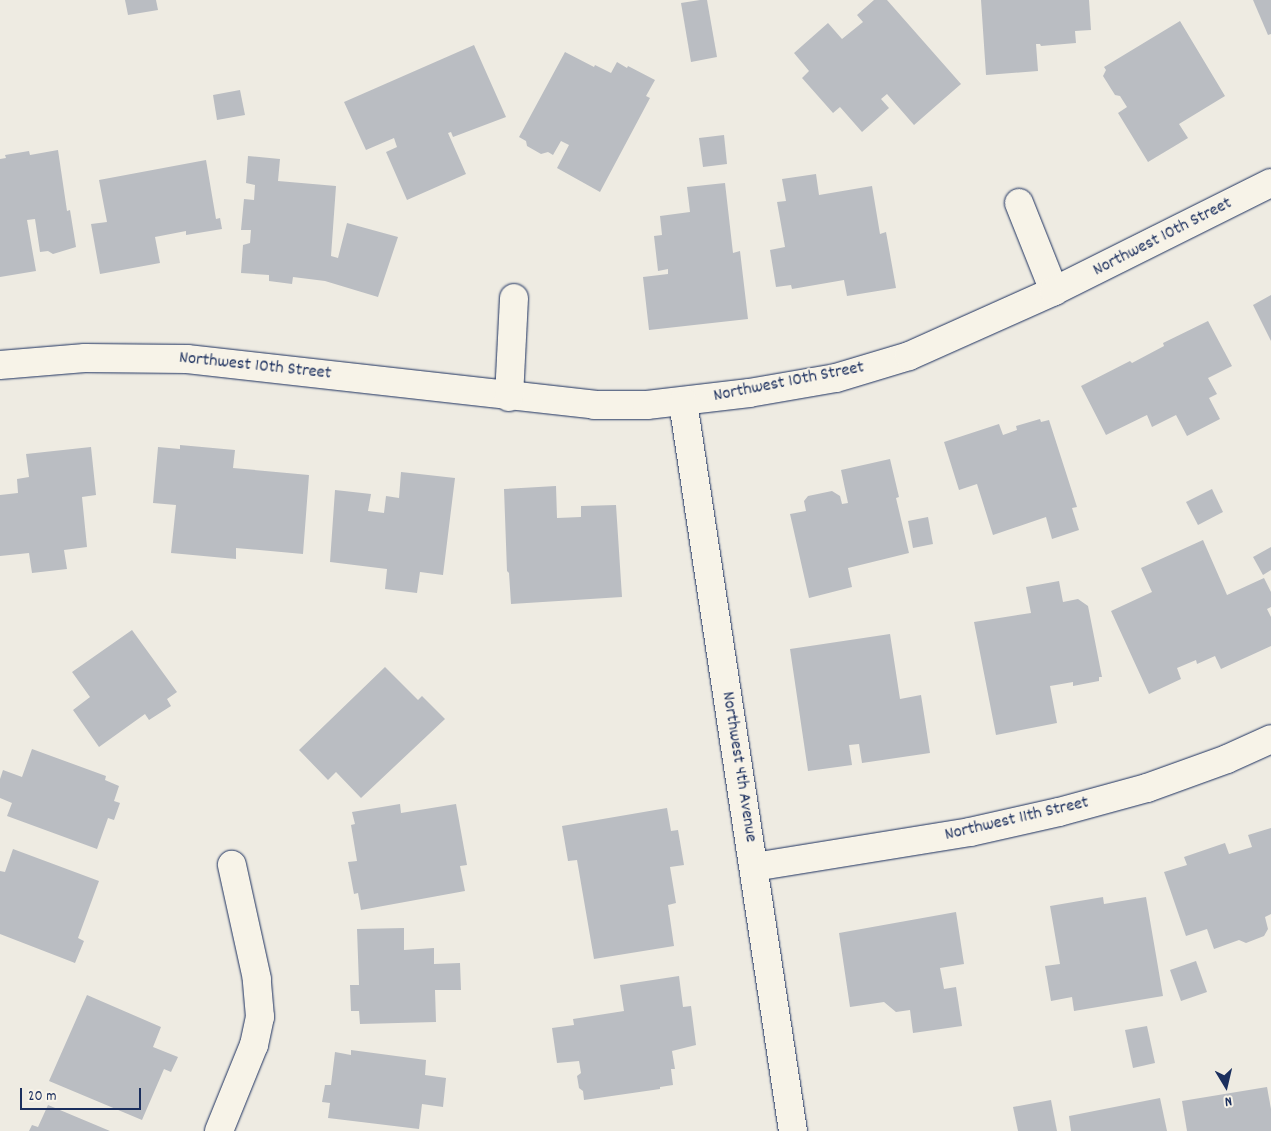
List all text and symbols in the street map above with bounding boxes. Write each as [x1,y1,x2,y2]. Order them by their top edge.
street label: Northwest 10th Street [1090,194,1236,282]
street label: Northwest 10th Street [178,348,332,386]
street label: Northwest 10th Street [712,358,866,408]
street label: Northwest 4th Avenue [715,690,761,844]
street label: Northwest 11th Street [943,793,1091,847]
north arrow [1201,1061,1251,1111]
scale bar [22,1078,144,1110]
text: 20 m [28,1086,56,1108]
text: N [1223,1090,1233,1111]

